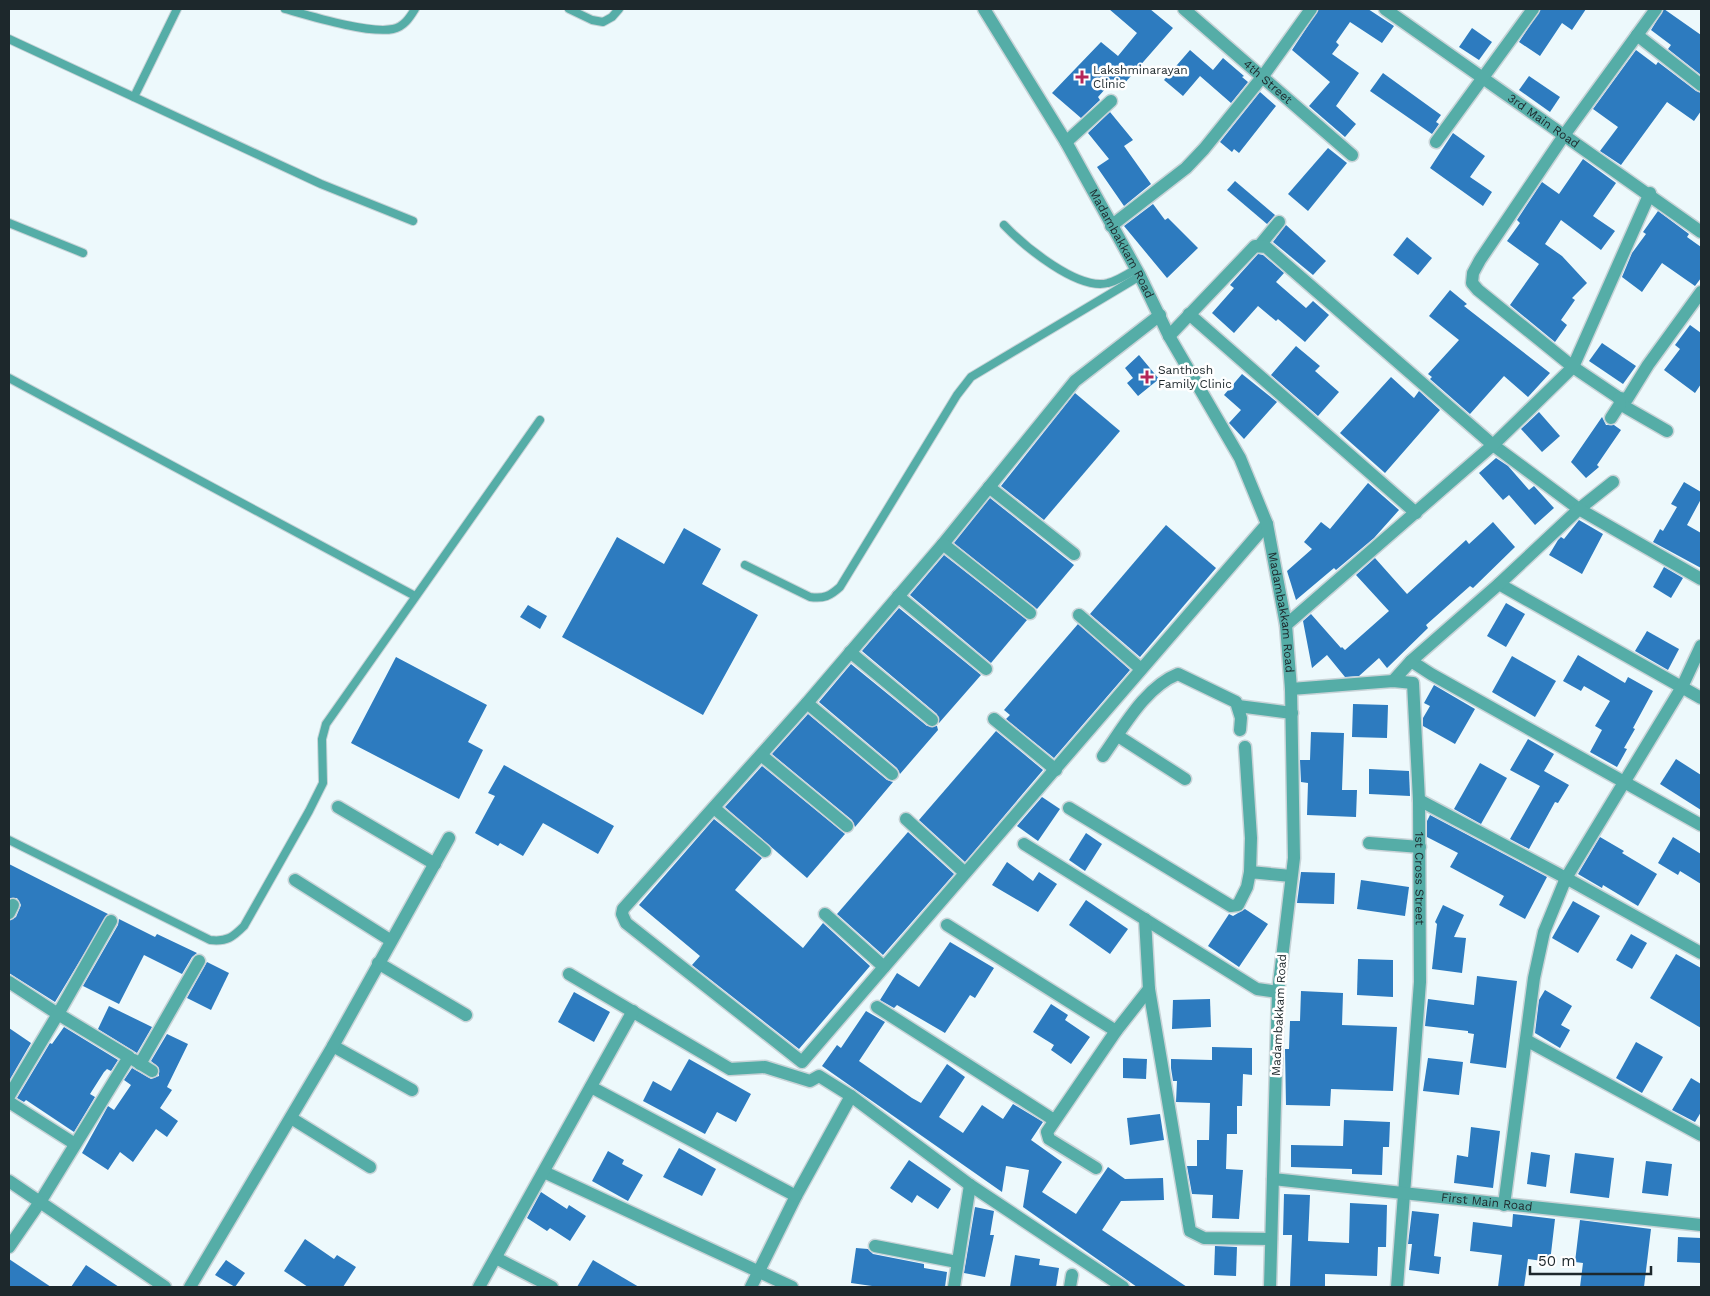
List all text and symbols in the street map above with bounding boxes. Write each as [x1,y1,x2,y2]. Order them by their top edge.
street label: 4th Street [1241,57,1295,107]
place label: Lakshminarayan Clinic [1093,63,1188,91]
marker: Lakshminarayan Clinic [1075,70,1089,84]
street label: 3rd Main Road [1505,91,1582,151]
street label: Madambakkam Road [1086,186,1157,300]
place label: Santhosh Family Clinic [1158,363,1232,391]
marker: Santhosh Family Clinic [1140,370,1154,384]
street label: Madambakkam Road [1265,551,1297,673]
street label: 1st Cross Street [1412,832,1427,925]
street label: Madambakkam Road [1269,954,1289,1076]
street label: First Main Road [1440,1190,1533,1214]
scale bar [1530,1244,1651,1276]
text: 50 m [1538,1252,1575,1270]

